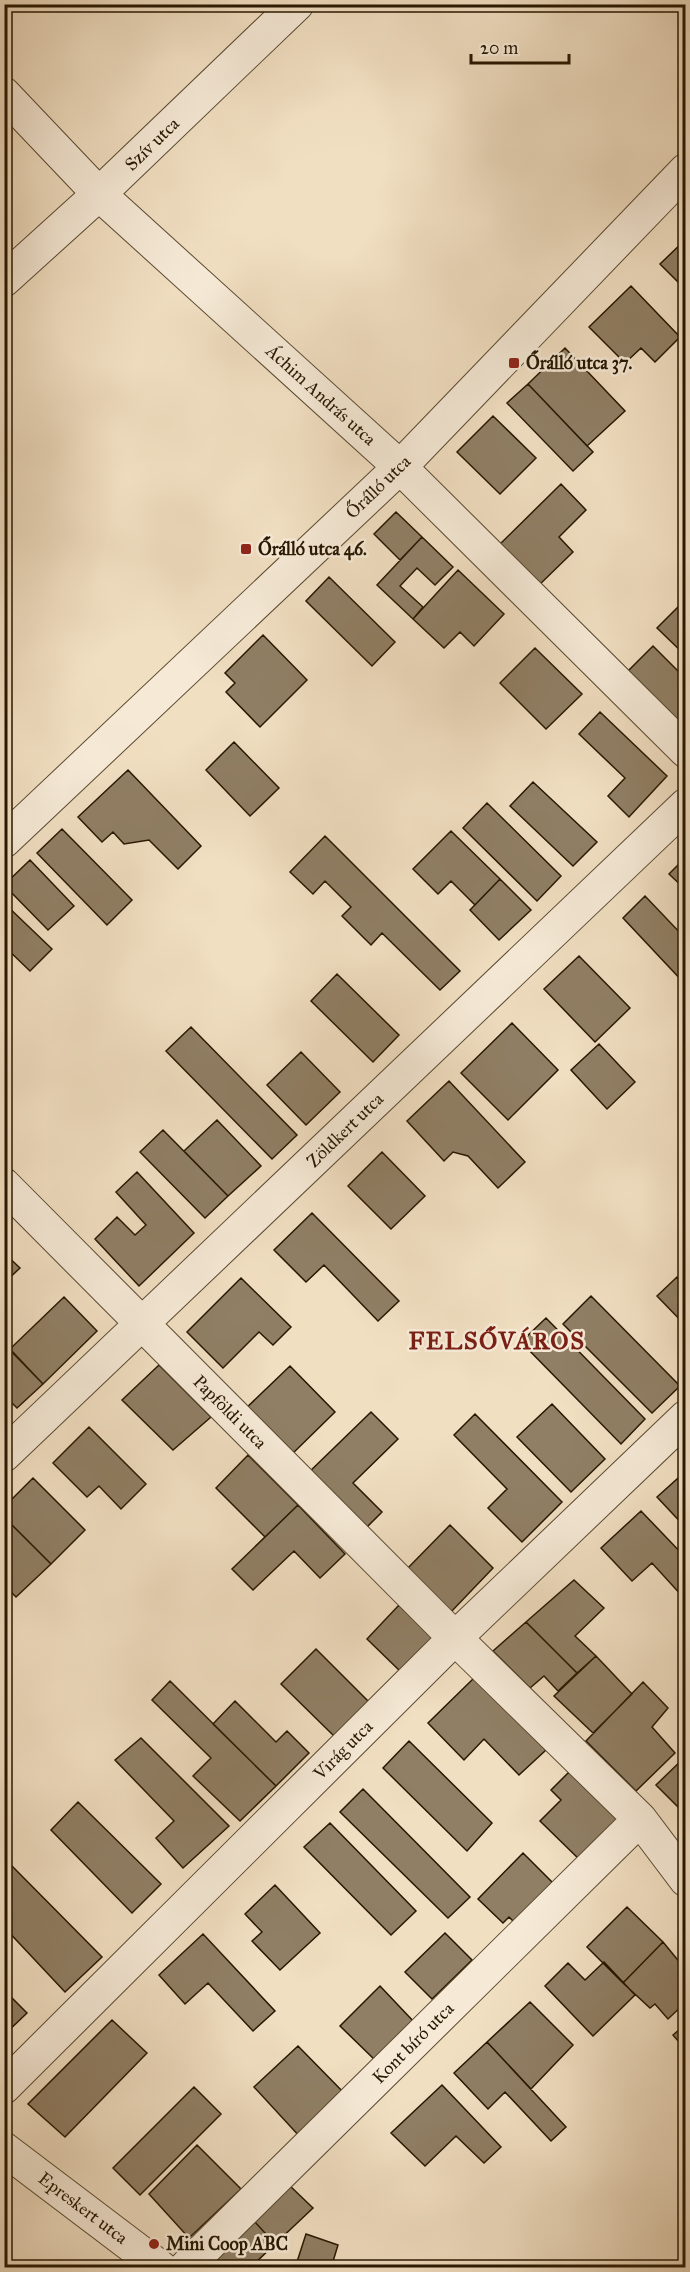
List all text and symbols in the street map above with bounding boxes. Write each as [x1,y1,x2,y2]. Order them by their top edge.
scale bar [471,27,568,65]
text: 20 m [480,37,518,59]
street label: Szív utca [120,112,184,175]
street label: Áchim András utca [261,338,382,450]
place label: Őrálló utca 37. [526,349,632,375]
marker: Őrálló utca 37. [507,356,521,370]
street label: Őrálló utca [339,449,415,523]
place label: Őrálló utca 46. [258,535,367,561]
marker: Őrálló utca 46. [239,542,253,556]
street label: Zöldkert utca [302,1088,388,1172]
district label: FELSŐVÁROS [409,1325,585,1356]
street label: Papföldi utca [188,1370,272,1454]
street label: Virág utca [308,1715,378,1786]
street label: Kont bíró utca [368,1997,459,2088]
street label: Epreskert utca [34,2167,132,2249]
place label: Mini Coop ABC [166,2233,288,2256]
marker: Mini Coop ABC [147,2237,161,2251]

